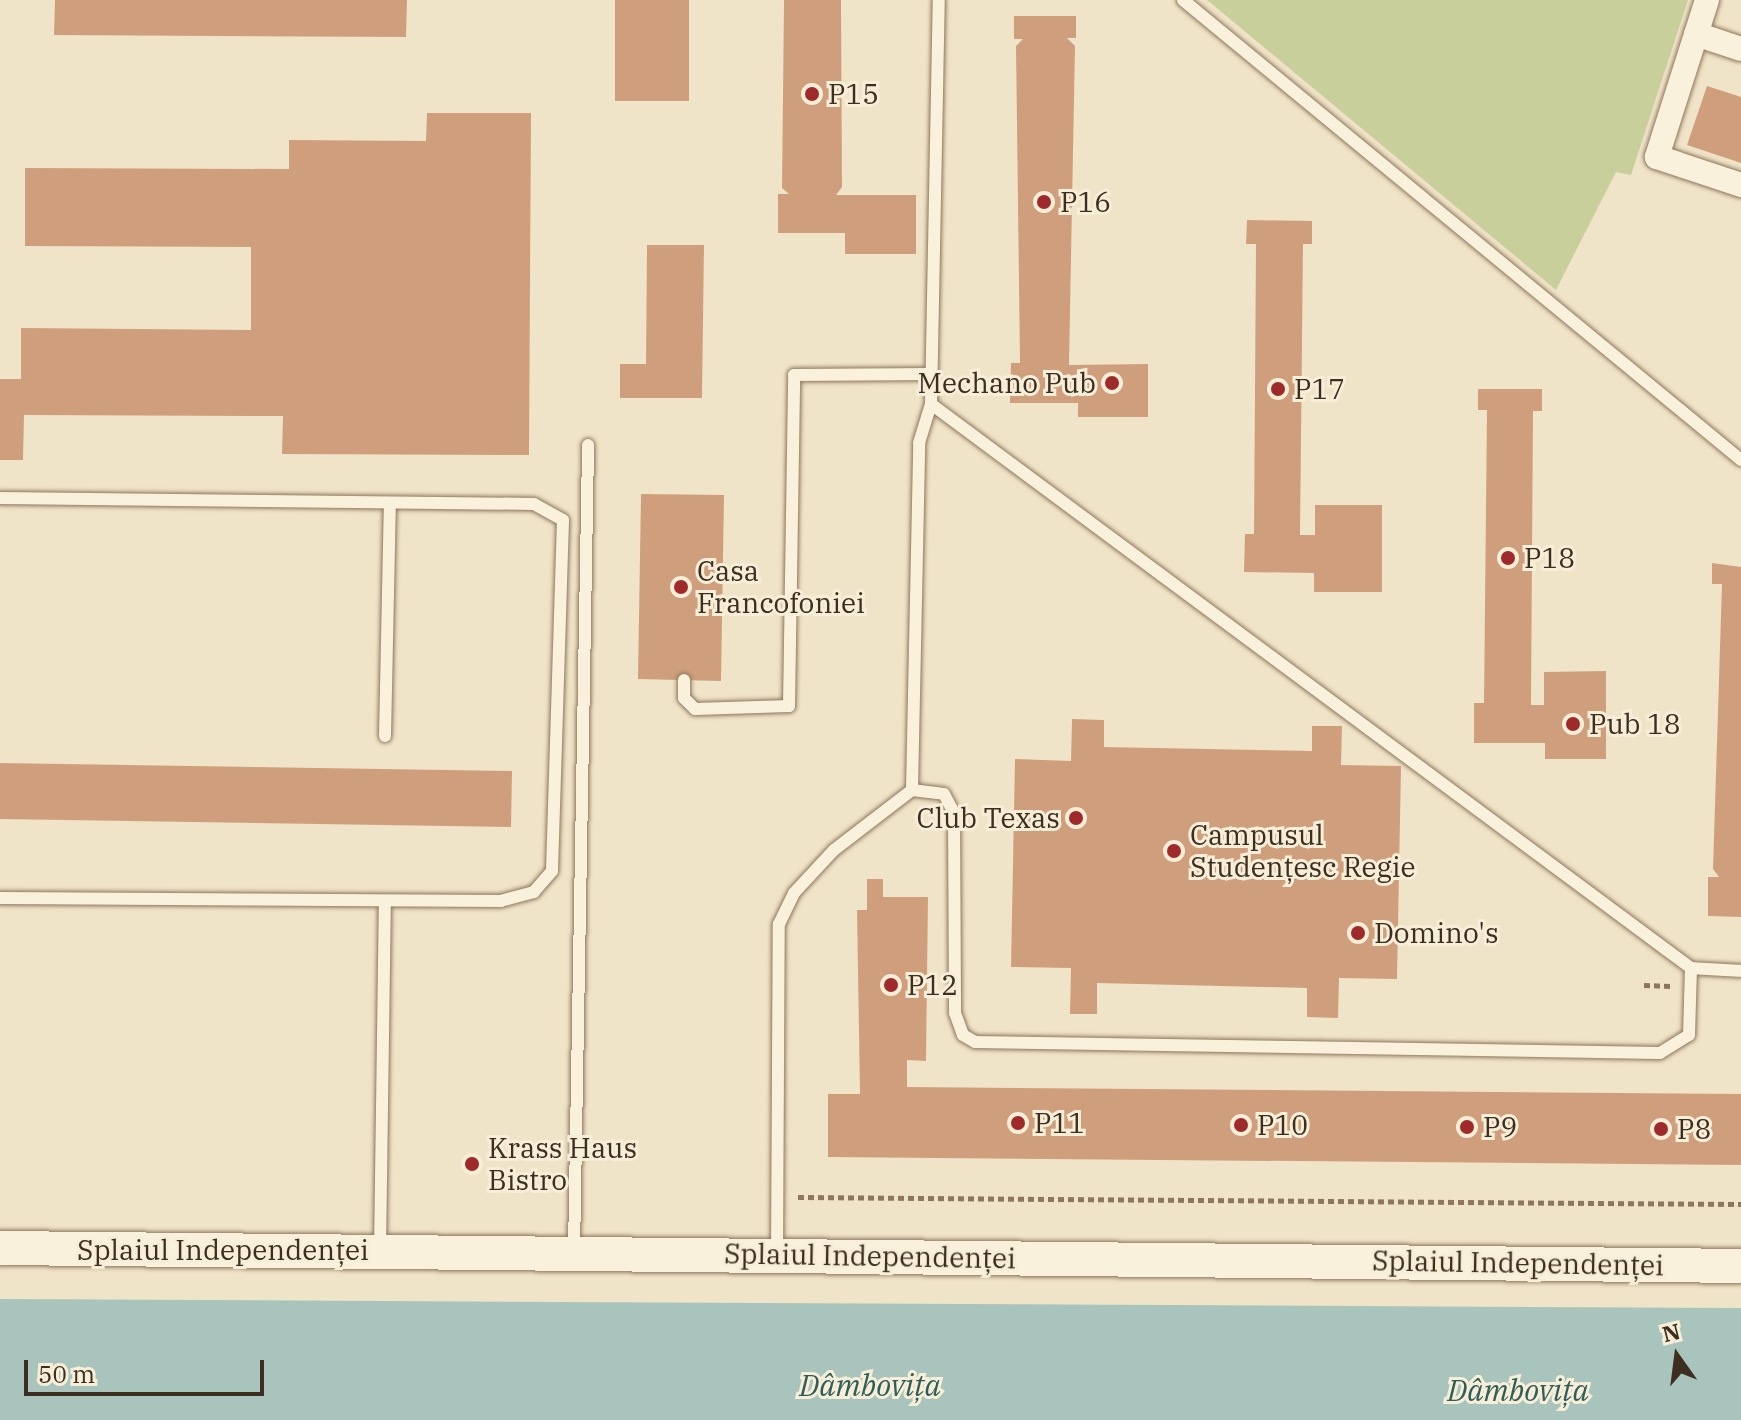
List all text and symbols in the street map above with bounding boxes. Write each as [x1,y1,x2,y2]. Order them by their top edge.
place label: P15 [828,77,879,111]
marker: P15 [803,85,821,103]
place label: P16 [1060,185,1111,219]
marker: P16 [1035,193,1053,211]
place label: Mechano Pub [918,366,1096,400]
place label: P17 [1294,372,1345,406]
marker: Mechano Pub [1103,374,1121,392]
marker: P17 [1269,380,1287,398]
place label: P18 [1524,541,1575,575]
marker: P18 [1499,549,1517,567]
place label: Casa Francofoniei [697,554,865,620]
marker: Casa Francofoniei [672,578,690,596]
place label: Pub 18 [1589,707,1681,741]
marker: Pub 18 [1564,715,1582,733]
place label: Club Texas [916,801,1060,835]
marker: Club Texas [1067,809,1085,827]
place label: Campusul Studențesc Regie [1190,818,1416,884]
marker: Campusul Studențesc Regie [1165,842,1183,860]
place label: Domino's [1374,916,1499,950]
marker: Domino's [1349,924,1367,942]
place label: P12 [907,968,958,1002]
marker: P12 [882,976,900,994]
place label: P11 [1034,1106,1085,1140]
place label: P10 [1257,1108,1308,1142]
place label: P9 [1483,1110,1517,1144]
place label: P8 [1677,1112,1711,1146]
marker: P11 [1009,1114,1027,1132]
marker: P10 [1232,1116,1250,1134]
marker: P9 [1458,1118,1476,1136]
marker: P8 [1652,1120,1670,1138]
place label: Krass Haus Bistro [488,1131,637,1197]
marker: Krass Haus Bistro [463,1155,481,1173]
street label: Splaiul Independenței [77,1233,369,1267]
street label: Splaiul Independenței [724,1237,1016,1275]
street label: Splaiul Independenței [1372,1244,1664,1282]
north arrow [1637,1316,1717,1396]
text: N [1659,1316,1683,1348]
scale bar [28,1344,268,1394]
text: 50 m [38,1358,95,1390]
water label: Dâmbovița [799,1367,941,1403]
water label: Dâmbovița [1447,1372,1589,1408]

